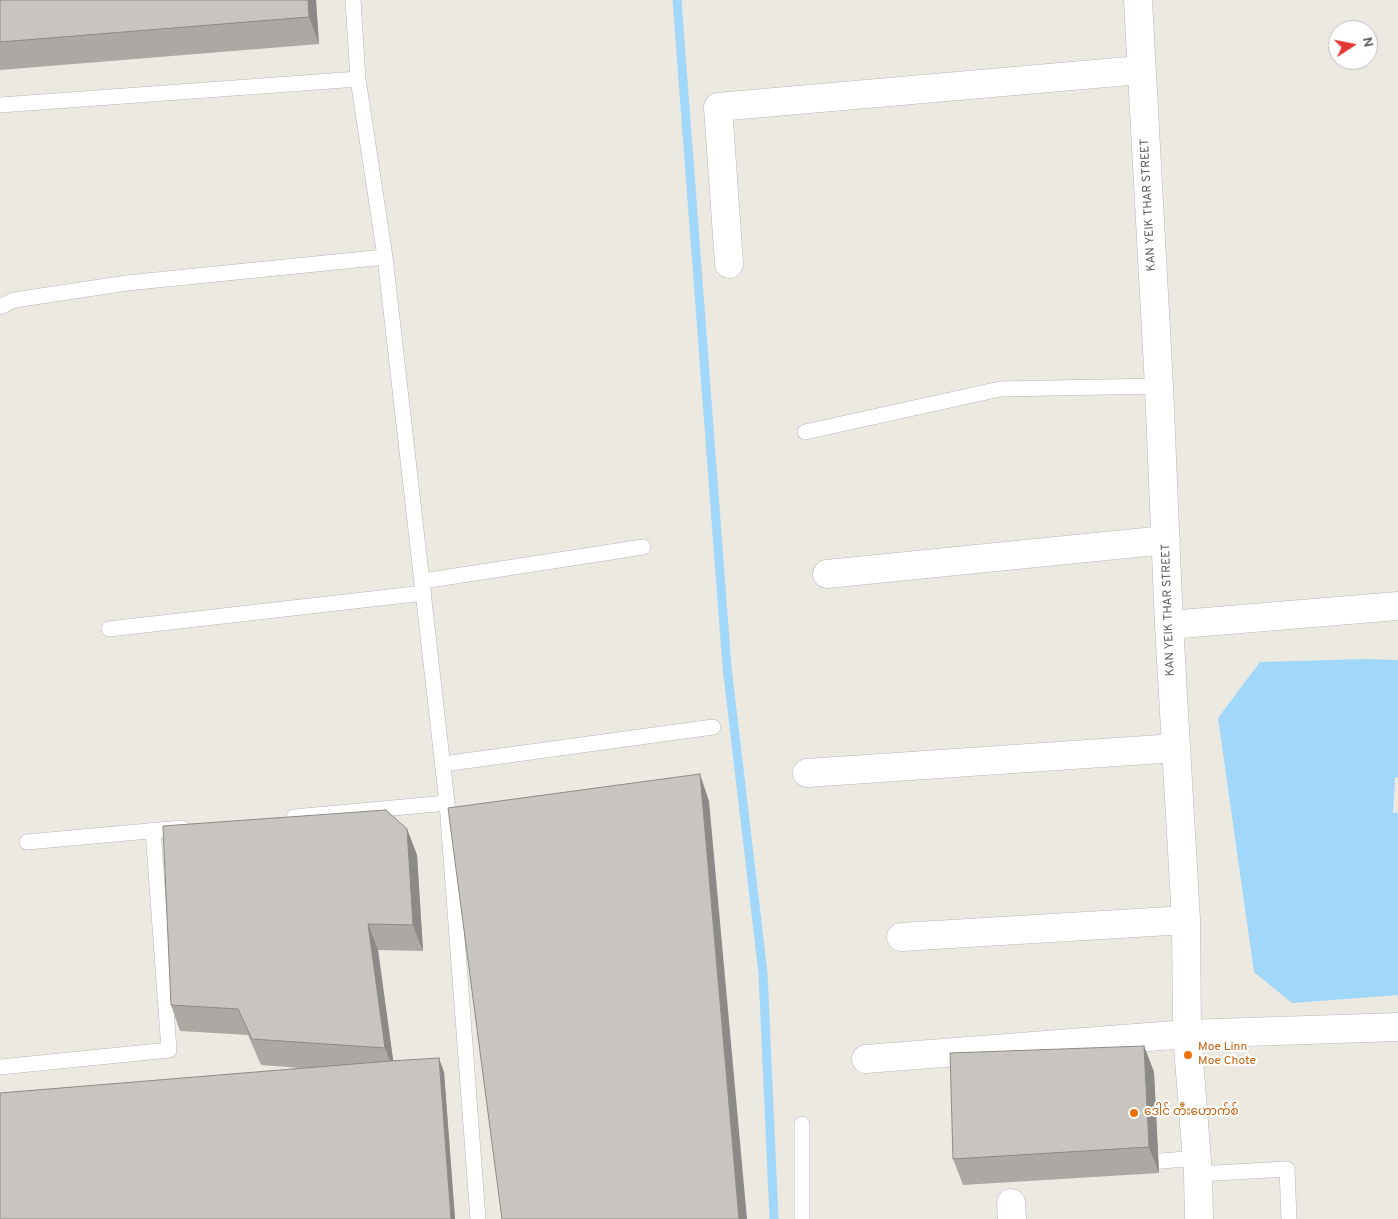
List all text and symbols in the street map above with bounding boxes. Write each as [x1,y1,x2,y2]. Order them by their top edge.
north arrow [1328,20,1378,70]
text: N [1358,36,1377,49]
street label: KAN YEIK THAR STREET [1138,138,1160,272]
street label: KAN YEIK THAR STREET [1159,543,1179,677]
place label: Moe Linn Moe Chote [1198,1041,1256,1069]
marker: Moe Linn Moe Chote [1182,1049,1194,1061]
place label: ဒေါင် တီးဟောက်စ် [1144,1106,1238,1120]
marker: ဒေါင် တီးဟောက်စ် [1128,1107,1140,1119]

